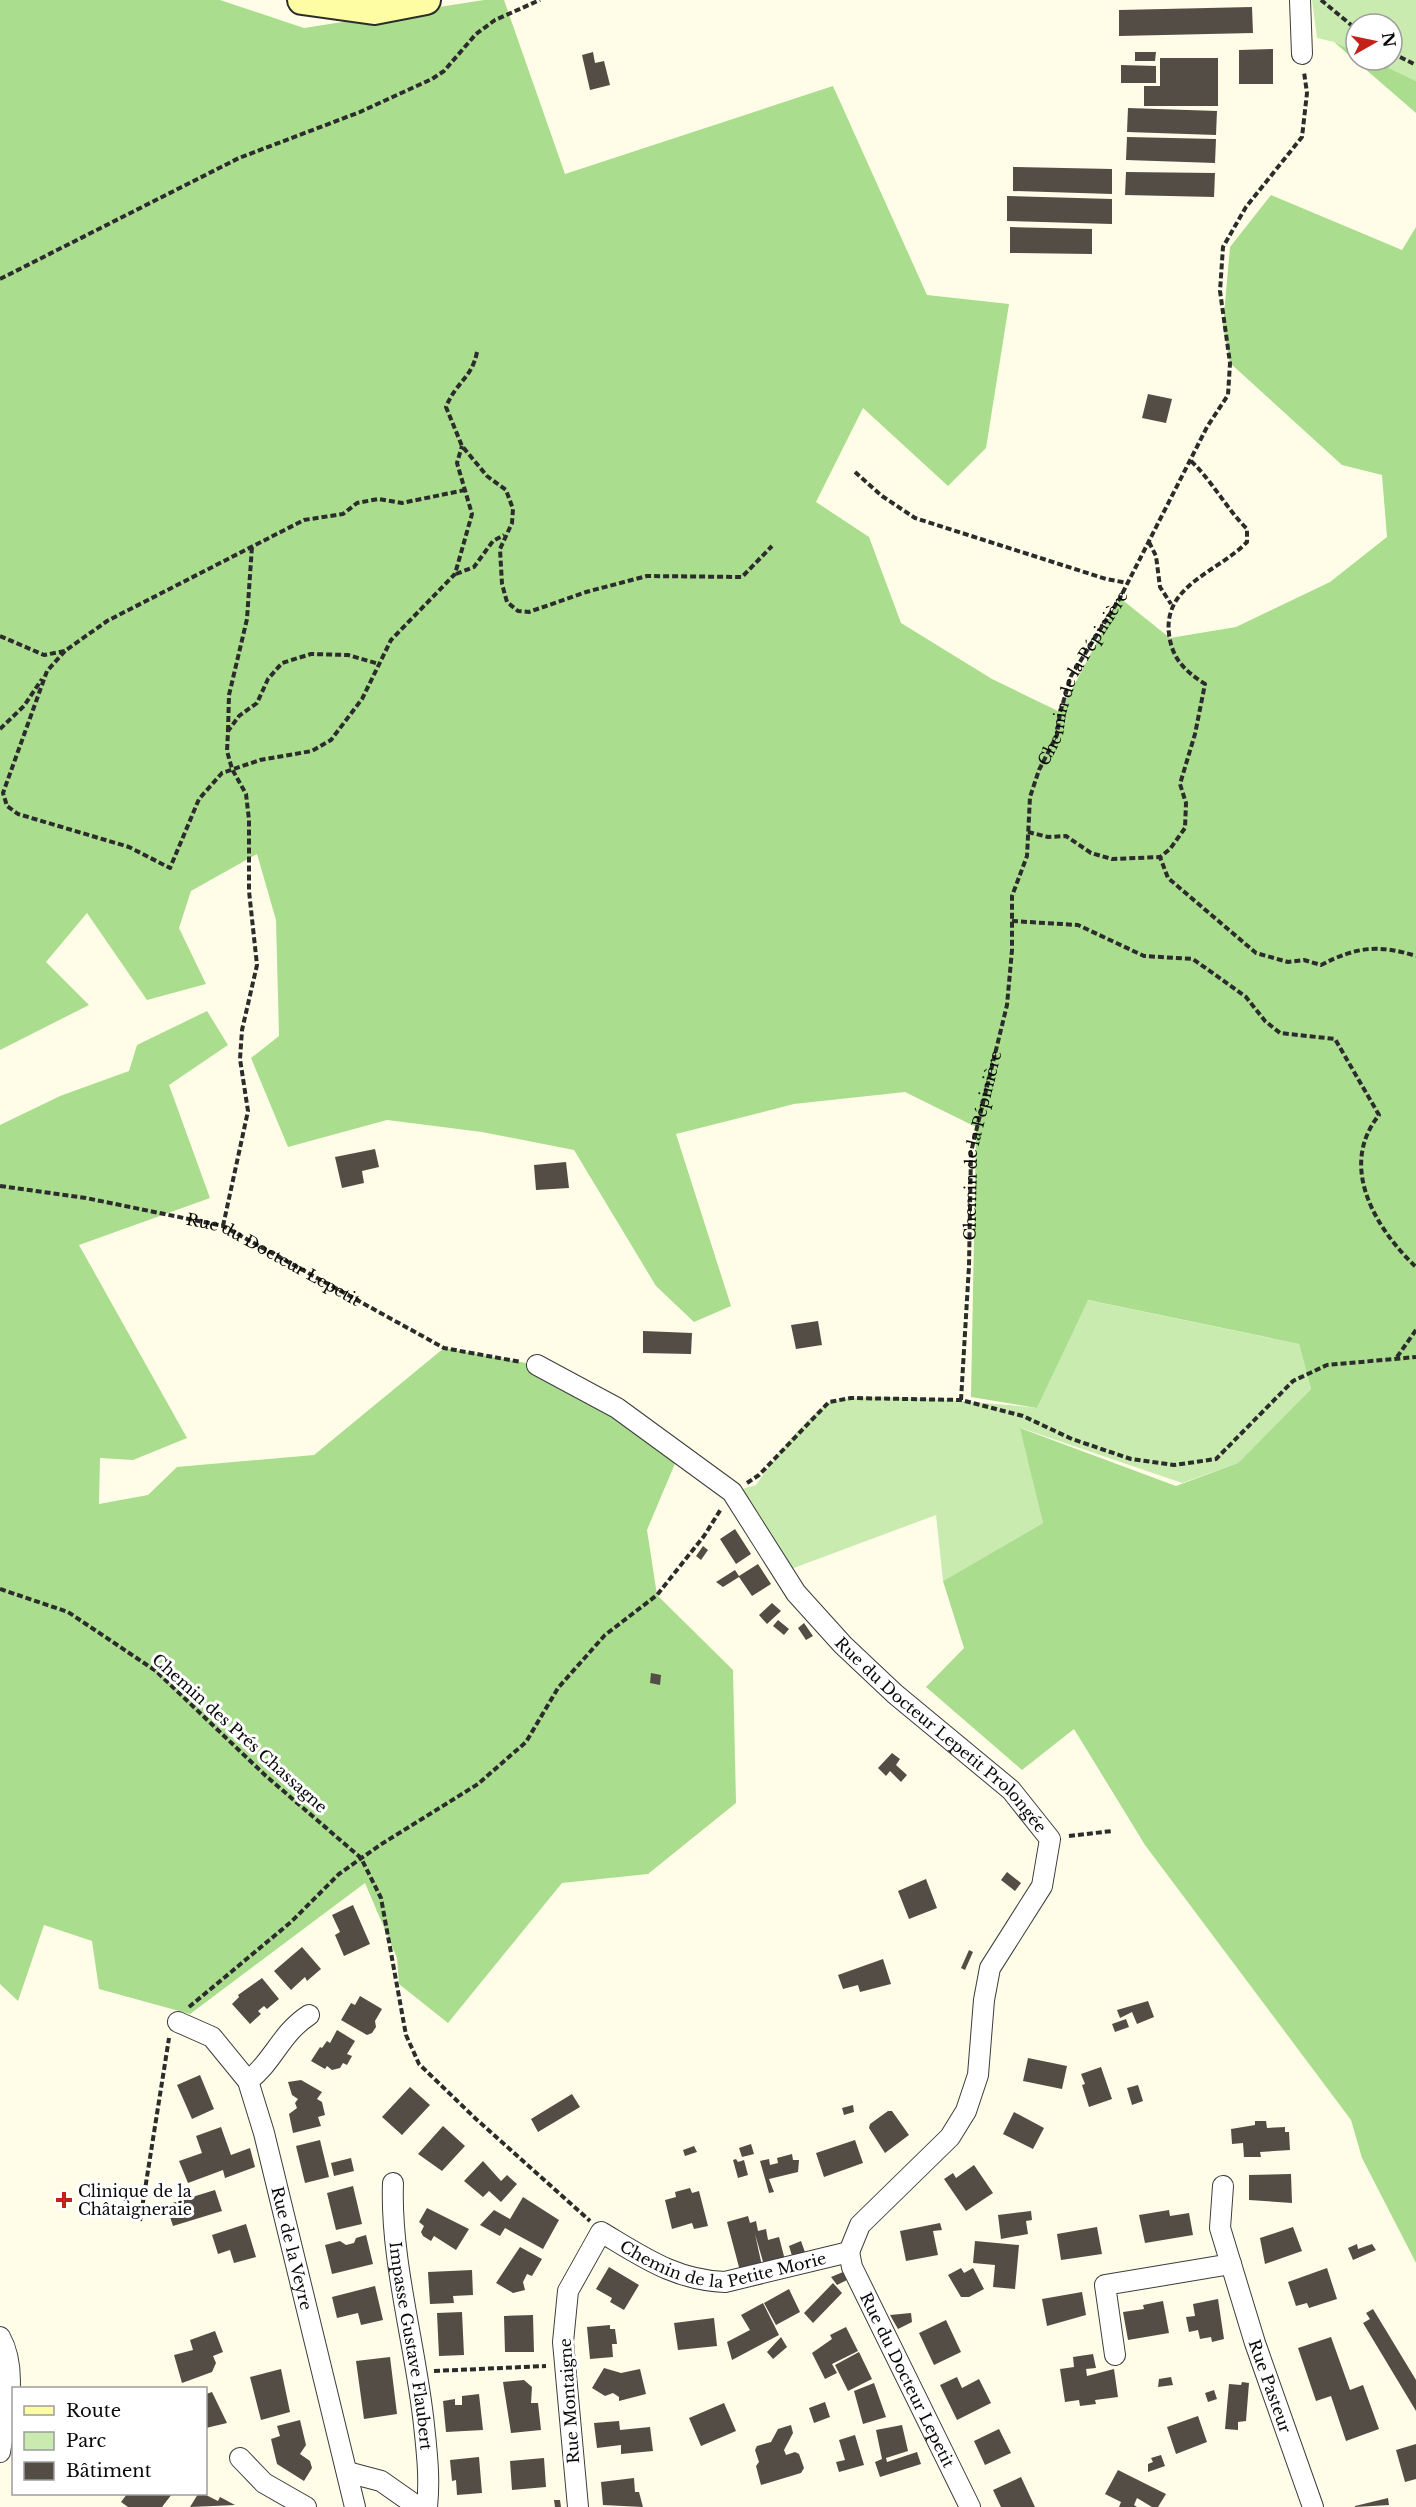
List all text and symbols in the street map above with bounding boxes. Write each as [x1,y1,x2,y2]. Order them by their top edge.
north arrow [1344,12,1404,72]
text: N [1378,31,1400,49]
street label: Chemin de la Pépinière [1033,587,1132,769]
street label: Chemin de la Pépinière [959,1049,1005,1241]
street label: Rue du Docteur Lepetit [185,1209,364,1310]
street label: Rue du Docteur Lepetit Prolongée [831,1633,1051,1836]
street label: Chemin des Prés Chassagne [148,1649,332,1817]
place label: Clinique de la Châtaigneraie [78,2181,192,2219]
street label: Rue de la Veyre [267,2184,317,2312]
marker: Clinique de la Châtaigneraie [55,2191,73,2209]
street label: Chemin de la Petite Morie [616,2236,828,2292]
street label: Impasse Gustave Flaubert [385,2241,437,2451]
street label: Rue du Docteur Lepetit [856,2289,959,2471]
street label: Rue Pasteur [1245,2337,1296,2436]
street label: Rue Montaigne [555,2338,583,2464]
legend [12,2387,207,2495]
text: Route [66,2400,121,2422]
text: Parc [66,2430,107,2452]
text: Bâtiment [66,2460,152,2482]

